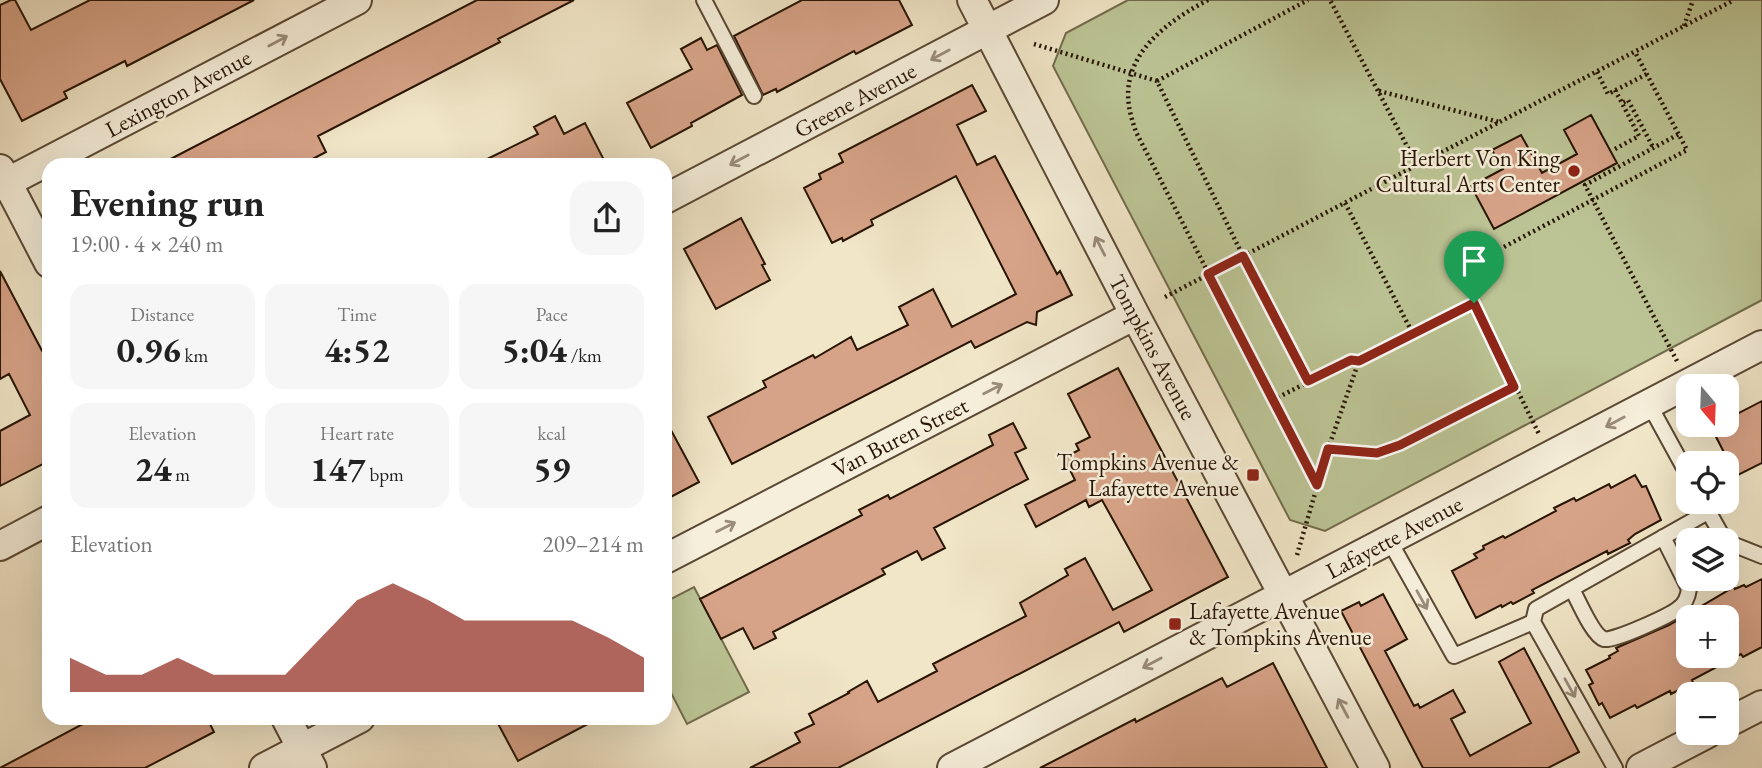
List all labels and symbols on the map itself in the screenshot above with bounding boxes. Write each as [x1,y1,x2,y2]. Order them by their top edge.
one-way arrow [267,34,287,48]
street label: Lexington Avenue [100,42,256,144]
one-way arrow [930,48,951,62]
street label: Greene Avenue [789,55,921,145]
place label: Herbert Von King Cultural Arts Center [1376,143,1561,199]
one-way arrow [729,154,750,168]
marker: Herbert Von King Cultural Arts Center [1566,163,1582,179]
pin [1444,231,1504,303]
one-way arrow [1092,236,1106,257]
street label: Tompkins Avenue [1102,269,1204,425]
north arrow [1676,374,1740,438]
one-way arrow [982,381,1003,395]
street label: Van Buren Street [827,390,974,484]
one-way arrow [1605,415,1625,429]
place label: Tompkins Avenue & Lafayette Avenue [1057,447,1239,503]
marker: Tompkins Avenue & Lafayette Avenue [1245,467,1261,483]
street label: Lafayette Avenue [1320,488,1468,586]
one-way arrow [715,520,735,534]
one-way arrow [1415,589,1429,609]
place label: Lafayette Avenue & Tompkins Avenue [1189,596,1371,652]
marker: Lafayette Avenue & Tompkins Avenue [1167,616,1183,632]
one-way arrow [1142,657,1163,671]
one-way arrow [1563,678,1577,698]
one-way arrow [1336,698,1350,718]

